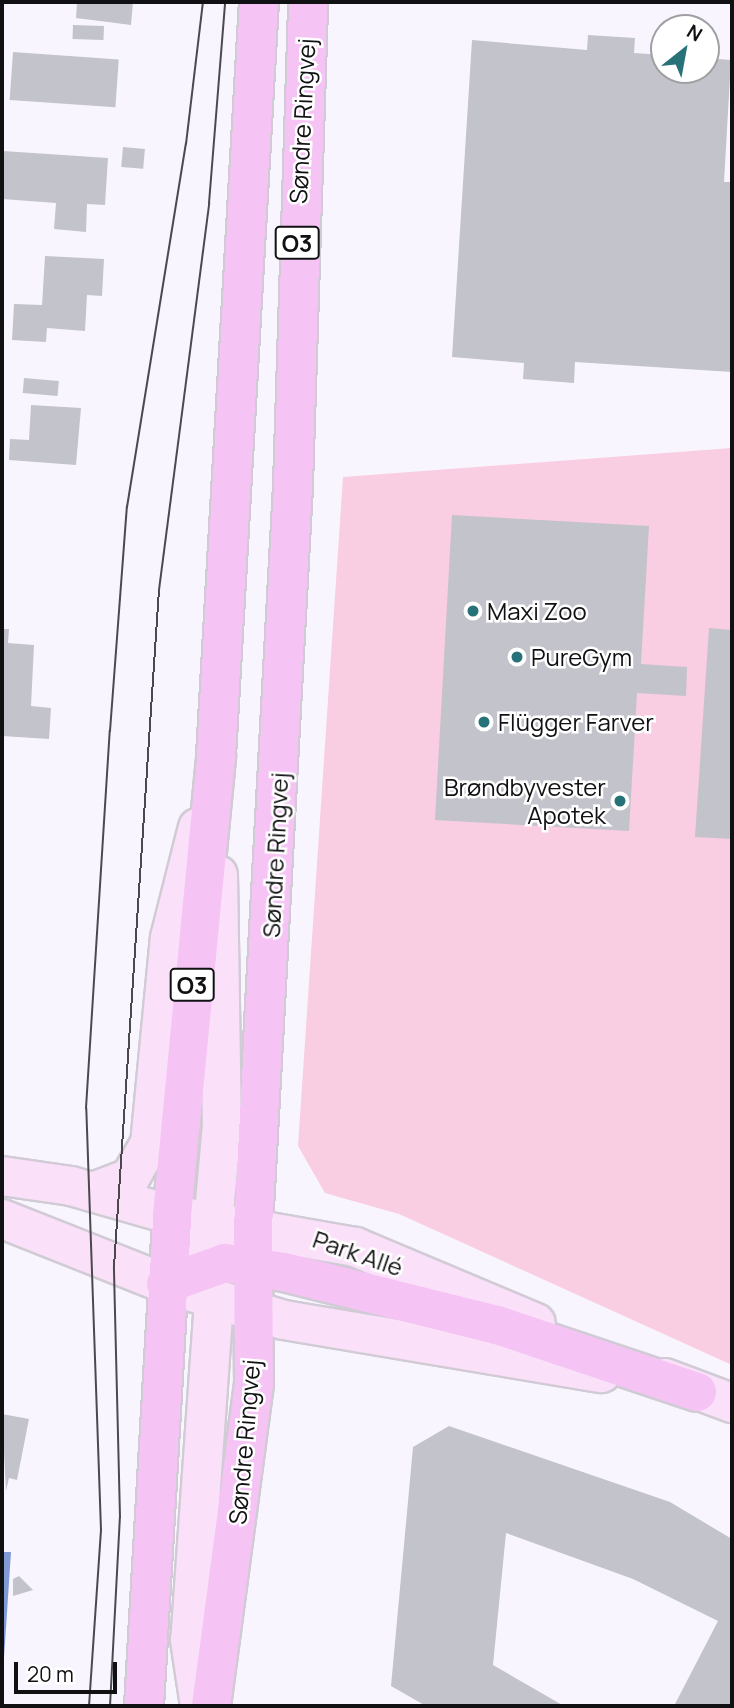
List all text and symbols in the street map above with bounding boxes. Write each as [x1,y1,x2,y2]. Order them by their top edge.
north arrow [650,14,720,84]
text: N [682,18,707,47]
street label: Søndre Ringvej [283,38,321,204]
road number: O3 [274,224,320,262]
place label: Maxi Zoo [487,597,587,625]
marker: Maxi Zoo [465,603,481,619]
place label: PureGym [531,643,632,671]
marker: PureGym [509,649,525,665]
place label: Flügger Farver [498,708,654,736]
marker: Flügger Farver [476,714,492,730]
street label: Søndre Ringvej [256,772,294,938]
place label: Brøndbyvester Apotek [444,773,606,829]
marker: Brøndbyvester Apotek [612,793,628,809]
road number: O3 [169,966,215,1004]
street label: Park Allé [309,1224,407,1282]
street label: Søndre Ringvej [222,1358,266,1526]
scale bar [18,1648,121,1692]
text: 20 m [27,1660,74,1688]

